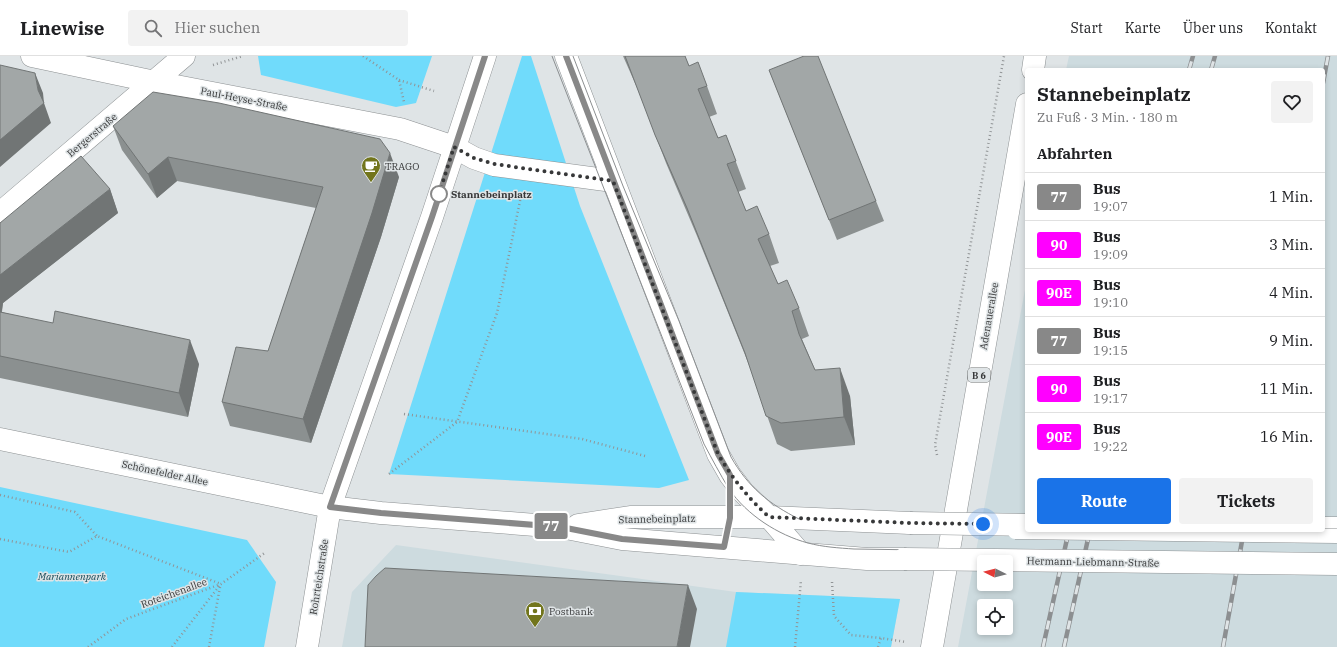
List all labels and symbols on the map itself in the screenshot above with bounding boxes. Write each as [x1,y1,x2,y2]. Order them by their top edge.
street label: Paul-Heyse-Straße [199,84,289,114]
street label: Bergerstraße [64,110,120,160]
cafe icon: TRAGO [360,155,382,183]
place label: TRAGO [385,160,420,173]
marker: Stannebeinplatz [430,185,448,203]
place label: Stannebeinplatz [451,188,532,201]
street label: Adenauerallee [977,281,1001,351]
road number: B 6 [968,368,990,382]
street label: Schönefelder Allee [121,457,209,489]
street label: Stannebeinplatz [618,512,696,526]
line badge: 77 [533,513,569,539]
your location [973,514,993,534]
street label: Rohrteichstraße [307,538,331,616]
street label: Hermann-Liebmann-Straße [1027,554,1159,570]
north arrow [977,555,1013,591]
park label: Mariannenpark [37,570,107,583]
street label: Roteichenallee [139,575,209,611]
bank icon: Postbank [524,600,546,628]
place label: Postbank [549,605,593,618]

